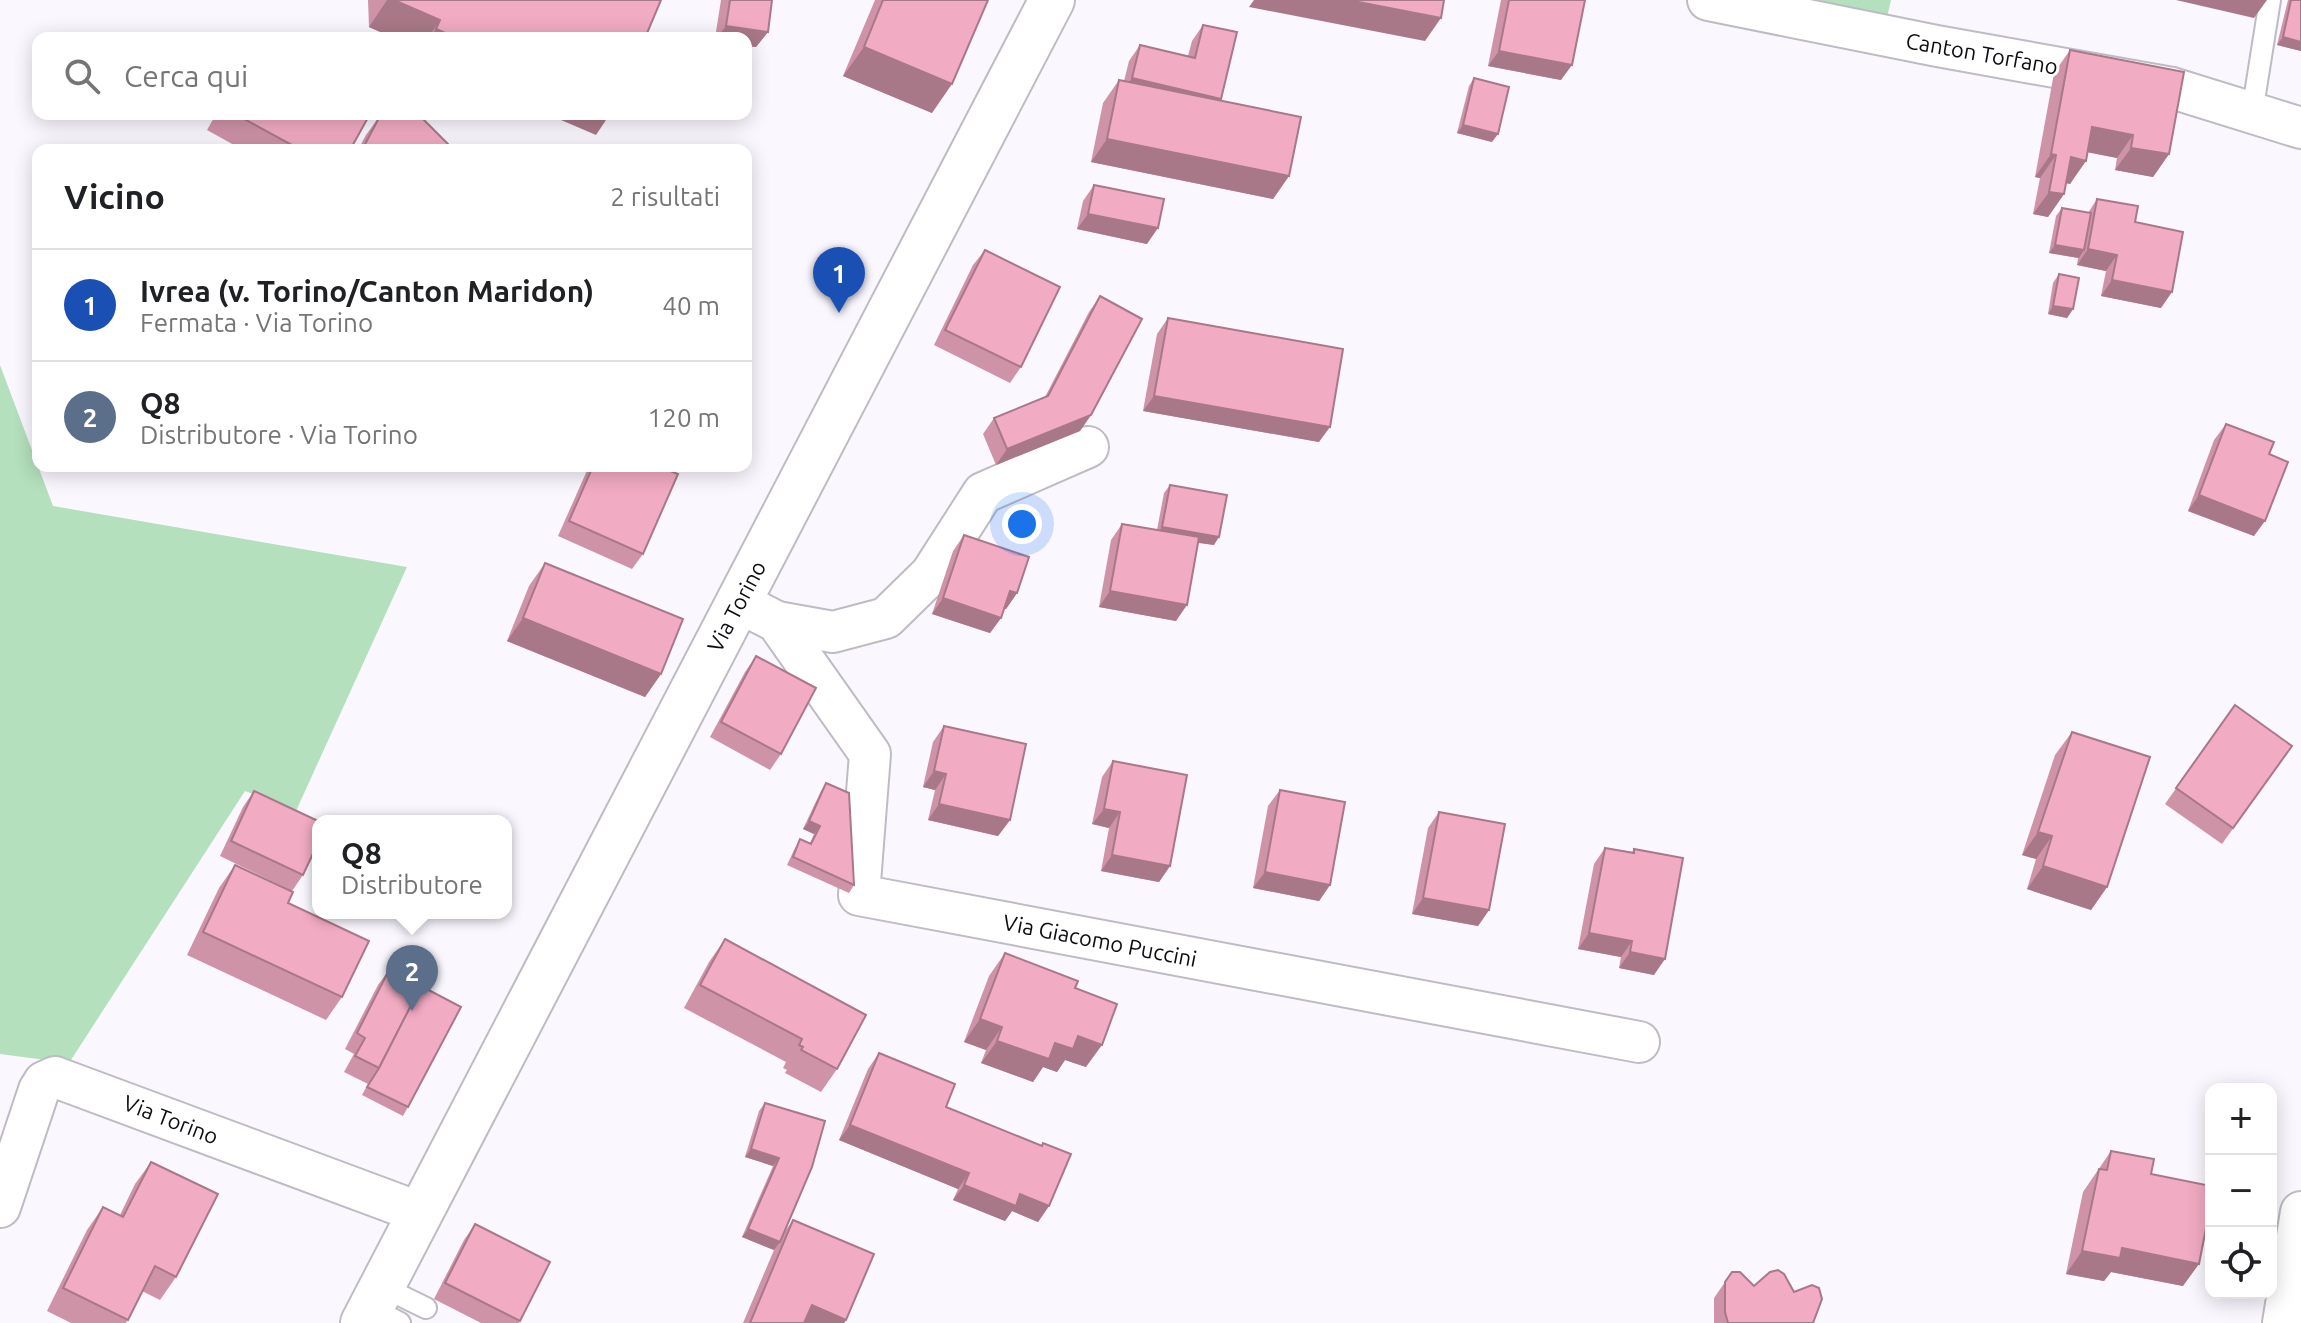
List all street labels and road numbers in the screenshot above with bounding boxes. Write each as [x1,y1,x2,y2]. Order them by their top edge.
street label: Canton Torfano [1904,27,2060,79]
street label: Via Torino [702,556,770,656]
street label: Via Giacomo Puccini [1001,909,1199,971]
street label: Via Torino [120,1089,222,1149]

